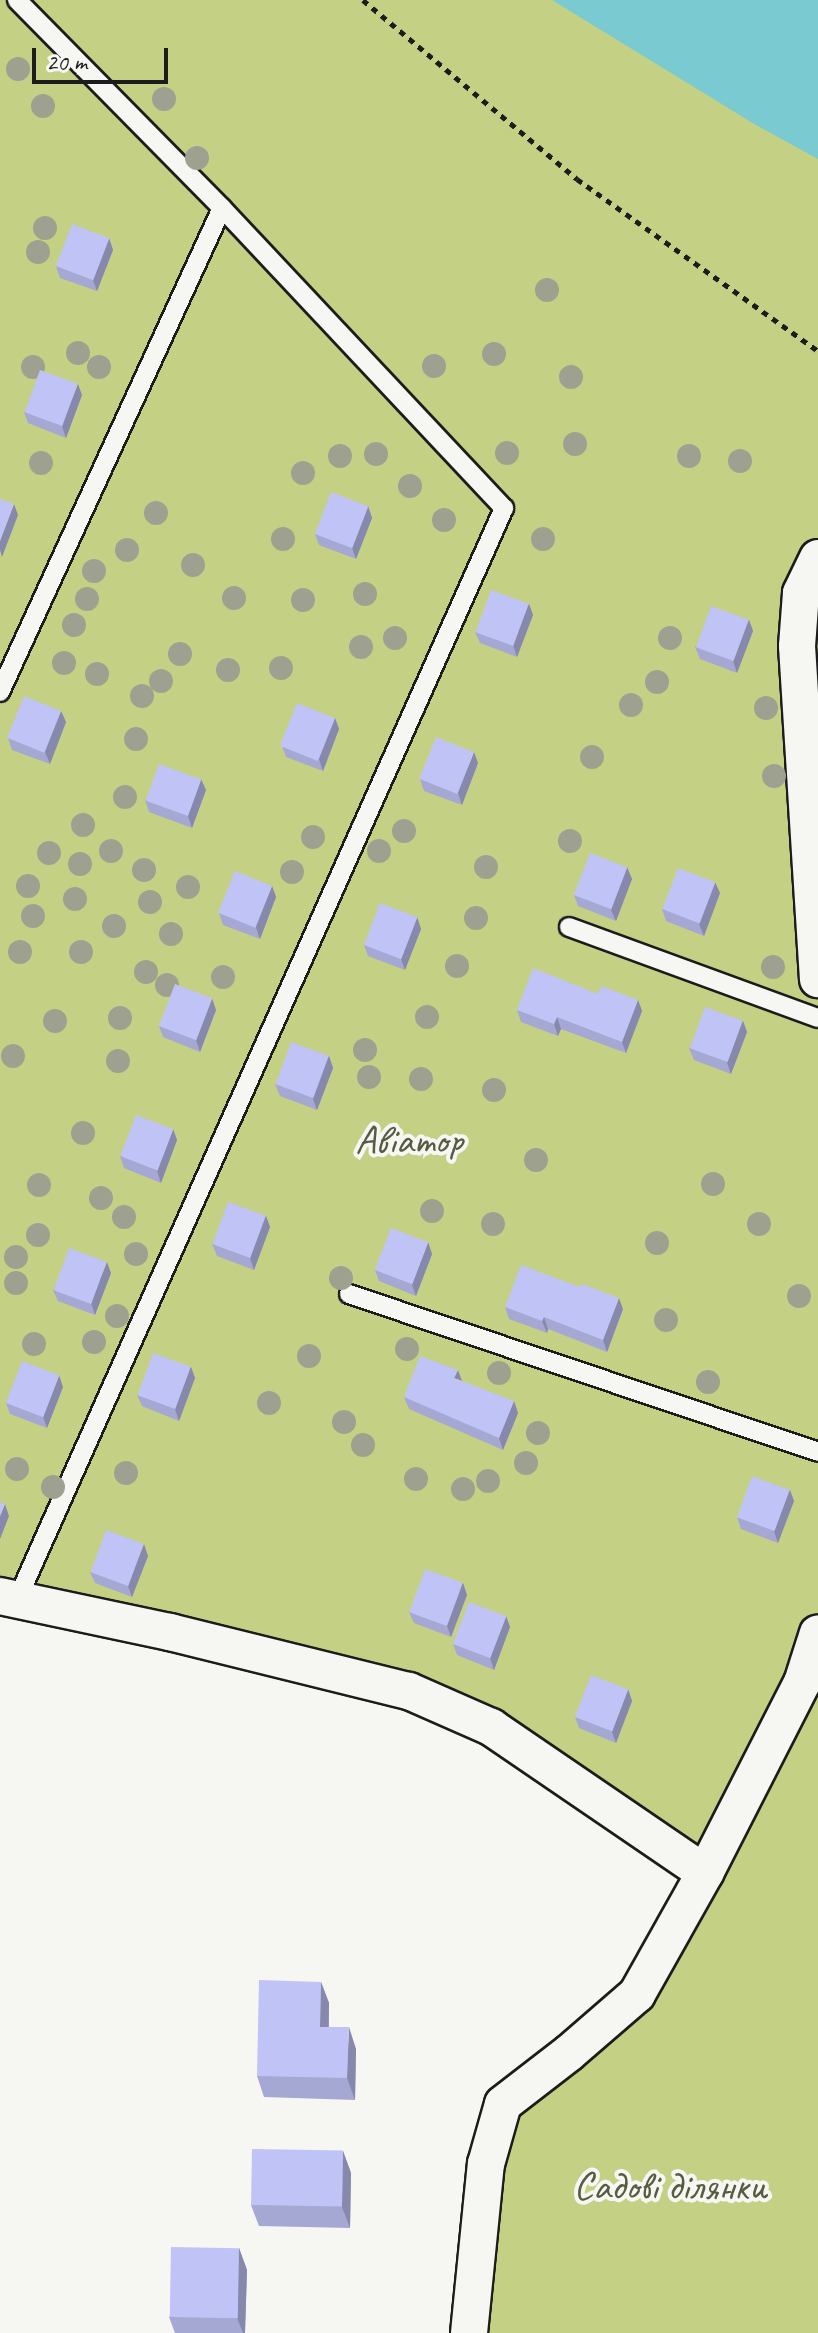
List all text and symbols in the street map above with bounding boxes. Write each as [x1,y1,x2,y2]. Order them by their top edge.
scale bar [36,32,172,82]
text: 20 m [46,47,87,77]
park label: Авіатор [355,1116,463,1164]
park label: Садові ділянки [574,2162,766,2210]

